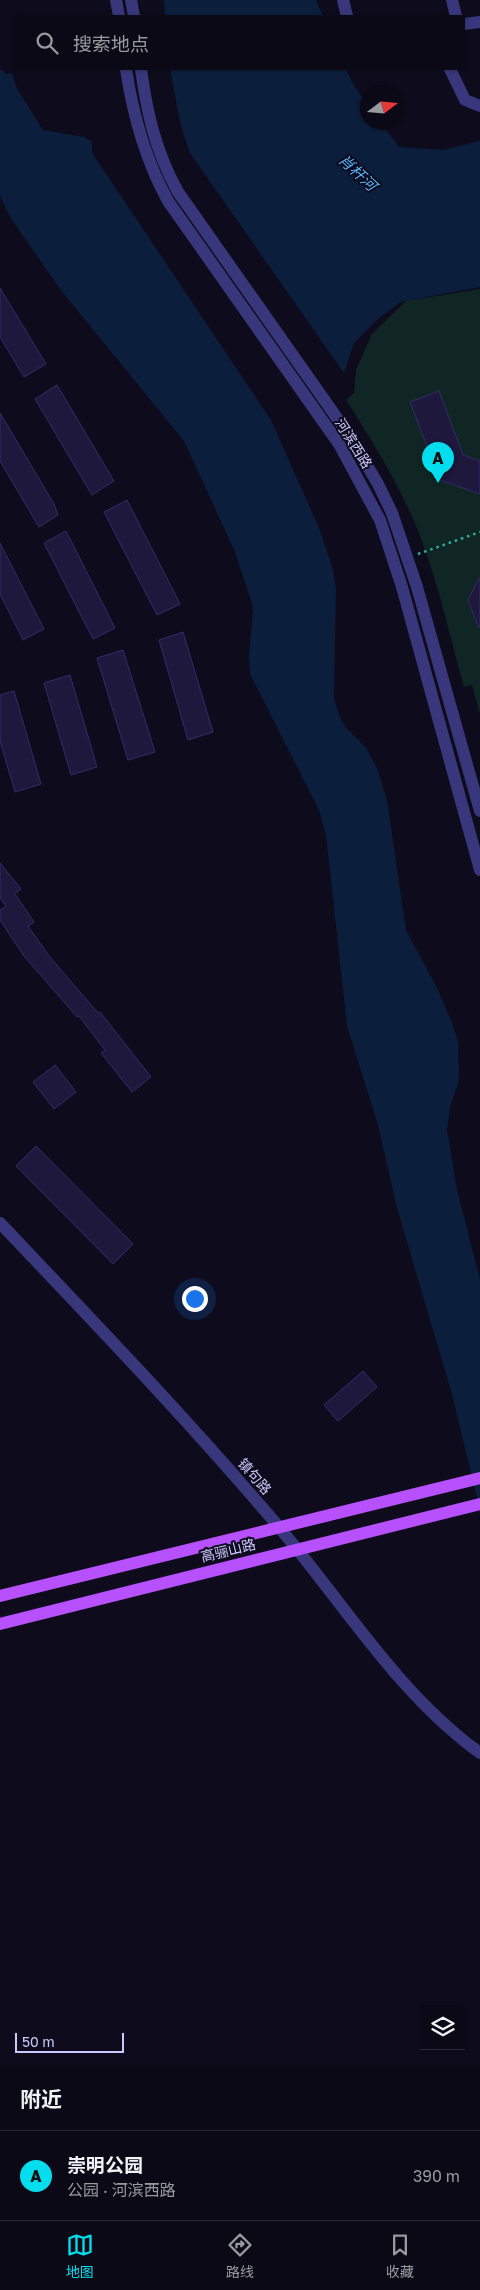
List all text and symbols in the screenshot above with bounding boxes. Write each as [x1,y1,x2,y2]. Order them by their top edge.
search box [15,15,465,70]
icon: search [33,29,61,57]
text: 搜索地点 [73,32,149,55]
north arrow [360,85,405,130]
water label: 肖杆河 [335,150,383,196]
street label: 河滨西路 [332,415,376,471]
pin: A [422,442,454,483]
your location [182,1286,208,1312]
street label: 镇句路 [235,1455,275,1497]
street label: 高骊山路 [199,1535,257,1565]
map controls [420,2005,465,2050]
button: layers [420,2005,465,2050]
scale bar [15,2030,124,2053]
text: 50 m [22,2033,55,2050]
text: 附近 [20,2086,62,2112]
text: 崇明公园 [67,2153,143,2176]
text: A [30,2166,42,2186]
text: 390 m [413,2166,460,2186]
text: 公园 · 河滨西路 [67,2180,176,2200]
tab: 地图 [66,2231,94,2281]
tab: 路线 [226,2231,254,2281]
tab: 收藏 [386,2231,414,2281]

